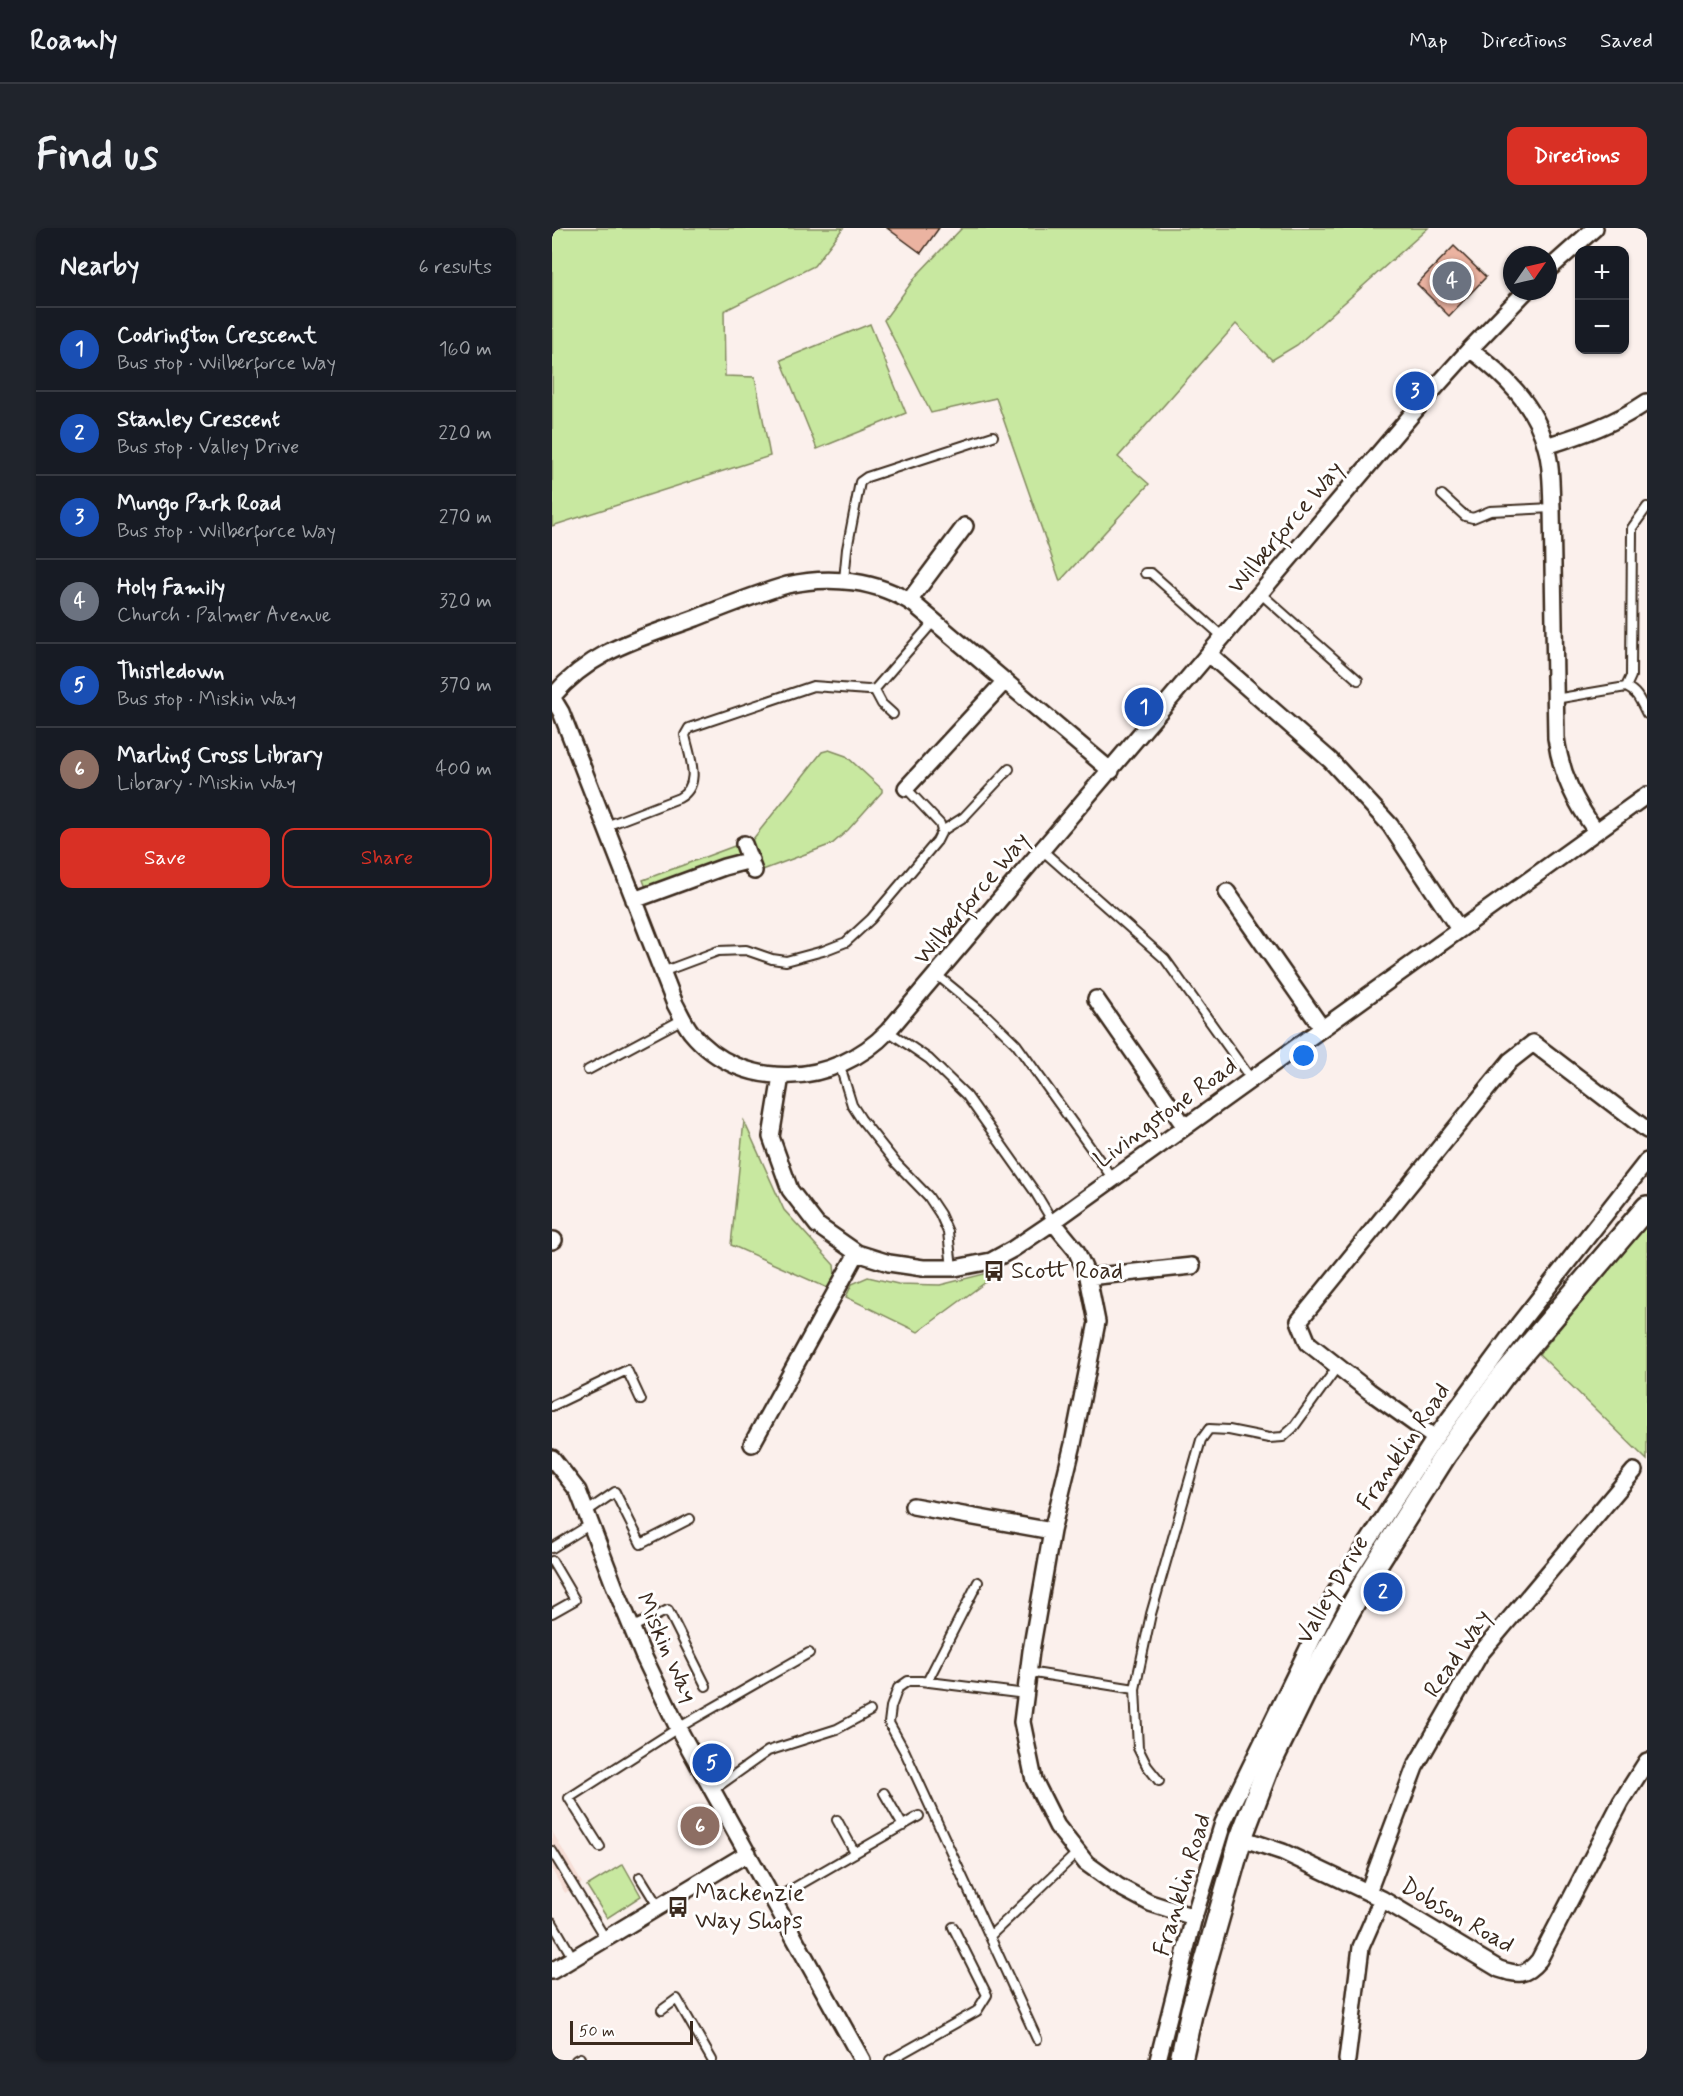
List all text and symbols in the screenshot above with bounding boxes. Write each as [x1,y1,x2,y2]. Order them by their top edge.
text: Roamly [30,23,118,60]
text: Map [1409,27,1448,55]
text: Directions [1481,27,1567,55]
text: Saved [1600,27,1653,55]
button: Directions [1507,127,1647,185]
text: Find us [36,129,158,184]
north arrow [1503,246,1557,300]
map controls [1575,246,1629,354]
button: + [1575,246,1629,300]
text: Nearby [60,250,139,284]
text: 6 results [419,254,492,281]
pin: 4 [1432,259,1472,304]
button: − [1575,300,1629,354]
text: Codrington Crescent [117,322,317,350]
text: 1 [75,336,84,363]
text: 160 m [439,336,492,363]
text: Bus stop · Wilberforce Way [117,350,336,377]
pin: 3 [1396,368,1434,414]
text: Stanley Crescent [117,406,280,434]
text: 2 [75,420,84,447]
text: 220 m [438,420,492,447]
text: Bus stop · Valley Drive [117,434,299,461]
street label: Wilberforce Way [1221,455,1352,602]
text: Mungo Park Road [117,490,281,518]
text: 3 [75,504,84,531]
text: 270 m [439,504,492,531]
text: Bus stop · Wilberforce Way [117,518,336,545]
text: Holy Family [117,574,225,602]
text: 4 [74,588,85,615]
text: 320 m [439,588,492,615]
text: Church · Palmer Avenue [117,602,331,629]
text: Thistledown [117,658,224,686]
text: 5 [74,672,86,699]
text: 370 m [440,672,492,699]
pin: 1 [1124,684,1164,730]
text: Bus stop · Miskin Way [117,686,296,713]
text: Marling Cross Library [117,742,323,770]
text: 6 [74,756,85,783]
text: 400 m [436,756,492,783]
text: Library · Miskin Way [117,770,296,797]
street label: Wilberforce Way [907,826,1038,973]
button: Save [60,828,270,888]
button: Share [282,828,492,888]
your location [1289,1041,1318,1070]
street label: Livingstone Road [1088,1051,1244,1175]
place label: Scott Road [1011,1256,1123,1287]
bus stop icon: Scott Road [982,1259,1006,1283]
street label: Franklin Road [1350,1377,1458,1517]
street label: Valley Drive [1289,1530,1377,1650]
pin: 2 [1364,1570,1402,1614]
street label: Miskin Way [628,1588,704,1708]
street label: Read Way [1417,1604,1499,1704]
pin: 5 [692,1740,732,1786]
pin: 6 [680,1804,720,1848]
street label: Franklin Road [1147,1810,1219,1960]
street label: Dobson Road [1395,1871,1519,1961]
place label: Mackenzie Way Shops [695,1878,805,1937]
bus stop icon: Mackenzie Way Shops [666,1895,690,1919]
scale bar [570,2018,693,2046]
text: 50 m [579,2021,615,2042]

